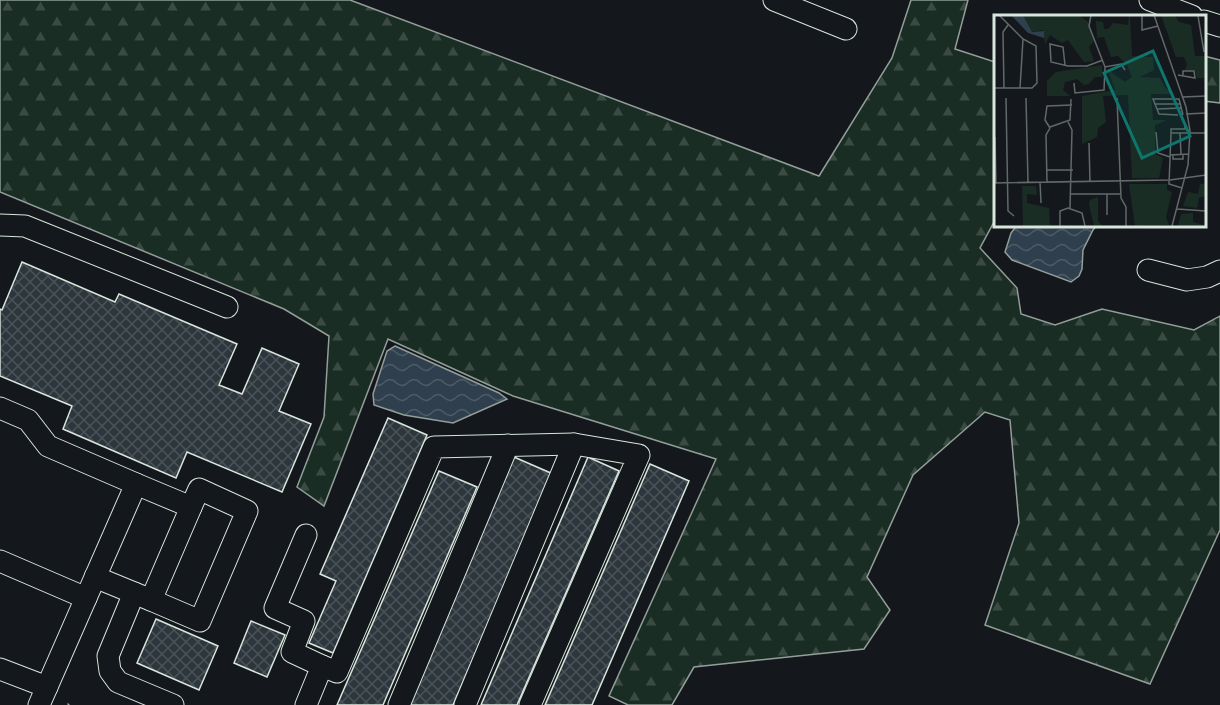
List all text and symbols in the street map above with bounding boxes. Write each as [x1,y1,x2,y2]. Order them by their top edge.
inset map [994,15,1205,226]

